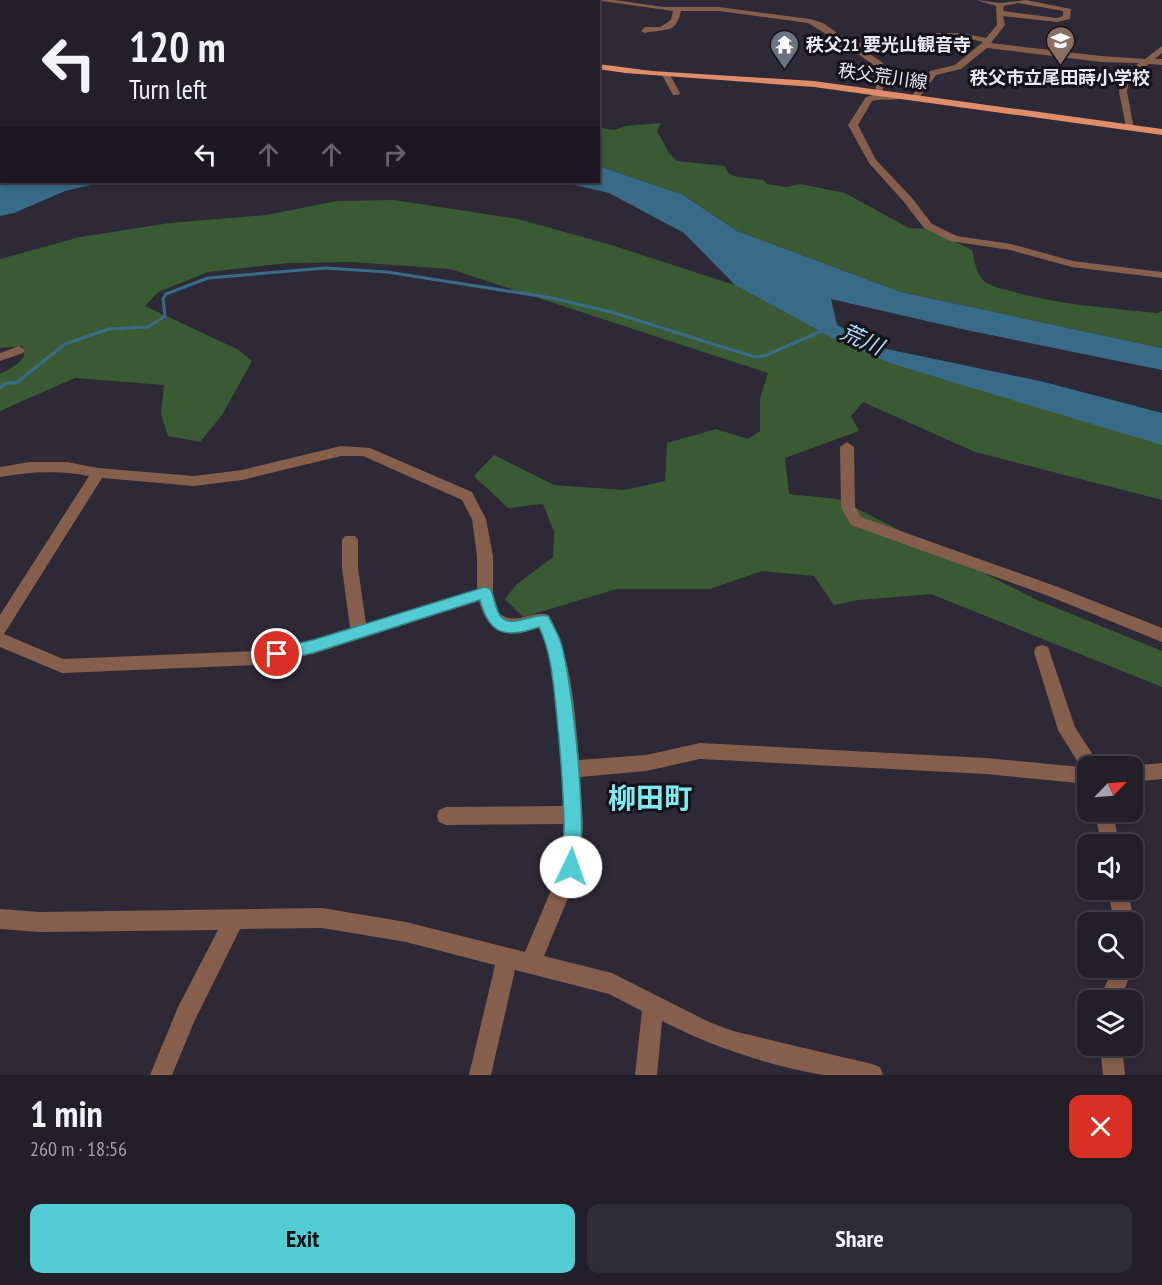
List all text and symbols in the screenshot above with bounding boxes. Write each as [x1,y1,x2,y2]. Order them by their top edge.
text: 120 m [129,19,226,74]
icon: left [30,24,108,102]
school or university icon: 秩父市立尾田蒔小学校 [1044,24,1076,66]
temple icon: 秩父21 要光山観音寺 [769,28,801,70]
place label: 秩父21 要光山観音寺 [806,33,971,56]
street label: 秩父荒川線 [837,58,929,94]
place label: 秩父市立尾田蒔小学校 [970,66,1150,89]
text: Turn left [129,72,207,106]
icon: left [189,138,222,171]
icon: ahead [252,138,285,171]
icon: ahead [315,138,348,171]
icon: right [378,138,411,171]
water label: 荒川 [836,317,890,362]
pin [251,628,302,679]
icon: arrive [260,637,293,670]
north arrow [1077,756,1143,822]
map controls [1077,756,1143,1056]
district label: 柳田町 [608,779,692,816]
button: sound [1077,834,1143,900]
position arrow [539,835,603,899]
button: search [1077,912,1143,978]
button: layers [1077,990,1143,1056]
text: 1 min [30,1090,103,1137]
button: close [1069,1095,1132,1158]
text: 260 m · 18:56 [30,1136,127,1162]
button: Exit [30,1204,575,1273]
button: Share [587,1204,1132,1273]

